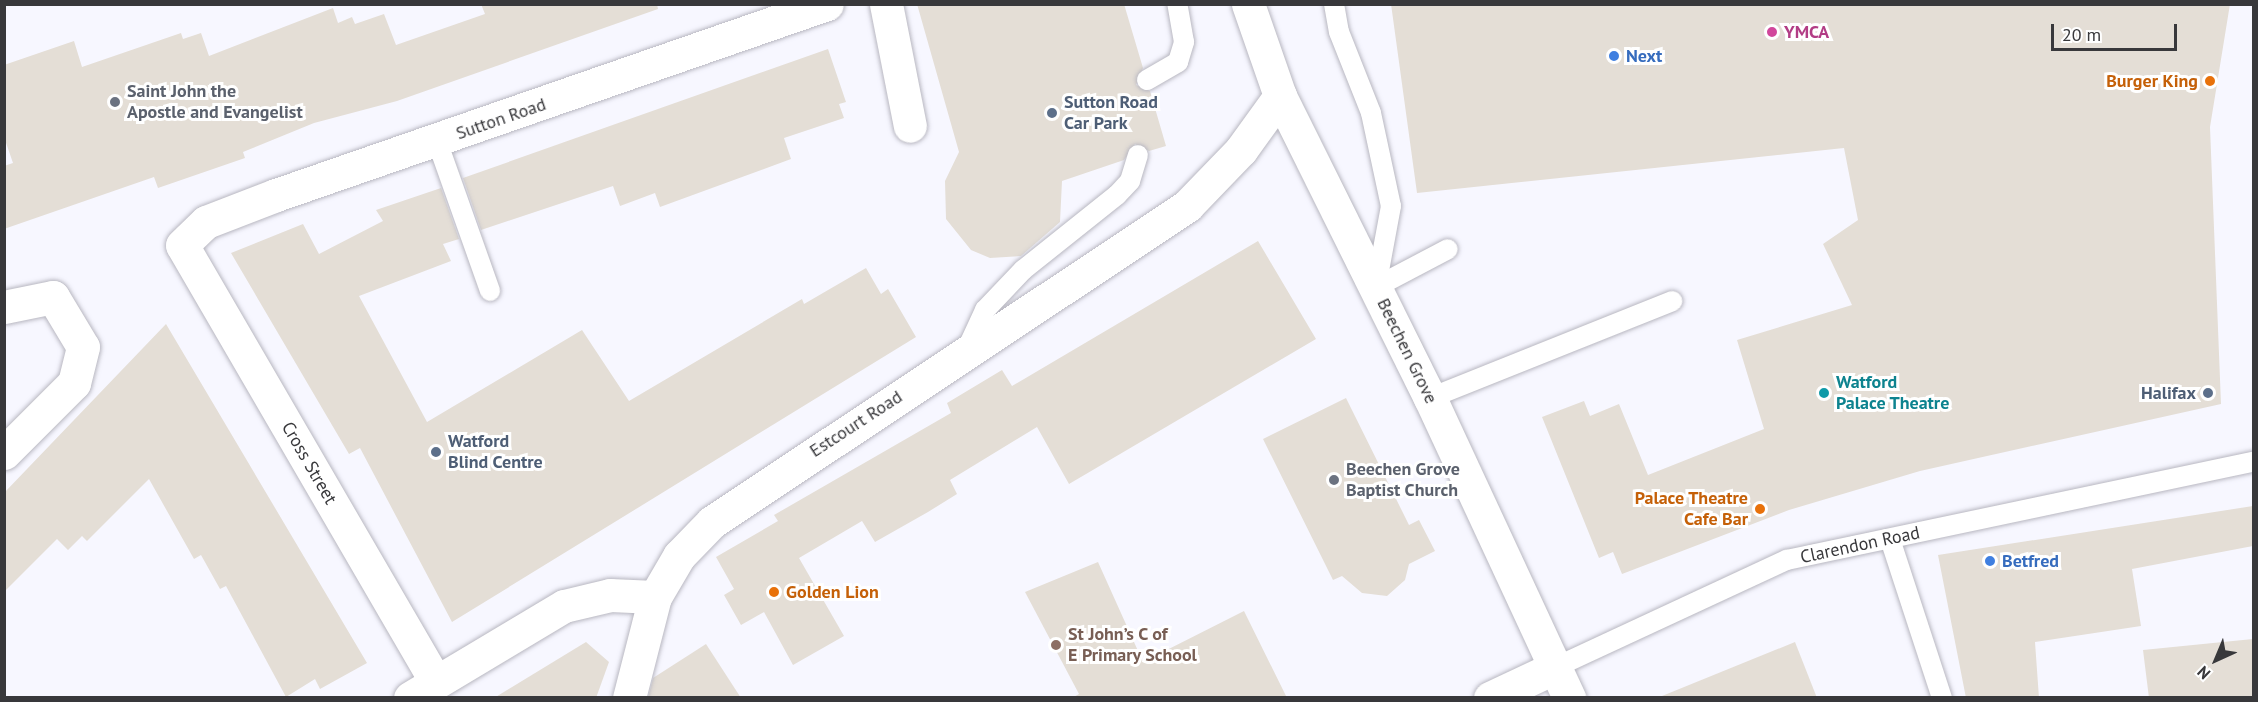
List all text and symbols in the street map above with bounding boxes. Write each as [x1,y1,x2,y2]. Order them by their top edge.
scale bar [2054,12,2180,50]
place label: YMCA [1784,21,1829,43]
text: 20 m [2062,23,2101,46]
marker: YMCA [1765,25,1779,39]
place label: Next [1626,45,1662,67]
marker: Next [1607,49,1621,63]
place label: Burger King [2106,70,2198,92]
marker: Burger King [2203,74,2217,88]
place label: Saint John the Apostle and Evangelist [127,81,303,124]
place label: Sutton Road Car Park [1064,92,1158,134]
street label: Sutton Road [453,94,549,144]
marker: Saint John the Apostle and Evangelist [108,95,122,109]
marker: Sutton Road Car Park [1045,106,1059,120]
street label: Beechen Grove [1372,295,1442,407]
place label: Watford Palace Theatre [1836,372,1950,415]
place label: Halifax [2141,382,2196,404]
street label: Estcourt Road [806,386,906,462]
marker: Watford Palace Theatre [1817,386,1831,400]
marker: Halifax [2201,386,2215,400]
street label: Cross Street [277,418,341,508]
place label: Watford Blind Centre [448,431,543,474]
marker: Watford Blind Centre [429,445,443,459]
place label: Beechen Grove Baptist Church [1346,459,1460,502]
marker: Beechen Grove Baptist Church [1327,473,1341,487]
place label: Palace Theatre Cafe Bar [1634,488,1748,530]
marker: Palace Theatre Cafe Bar [1753,502,1767,516]
street label: Clarendon Road [1798,522,1922,568]
place label: Betfred [2002,550,2059,572]
marker: Betfred [1983,554,1997,568]
place label: Golden Lion [786,581,879,603]
marker: Golden Lion [767,585,781,599]
place label: St John’s C of E Primary School [1068,624,1198,666]
north arrow [2186,630,2246,690]
marker: St John’s C of E Primary School [1049,638,1063,652]
text: N [2193,662,2214,684]

